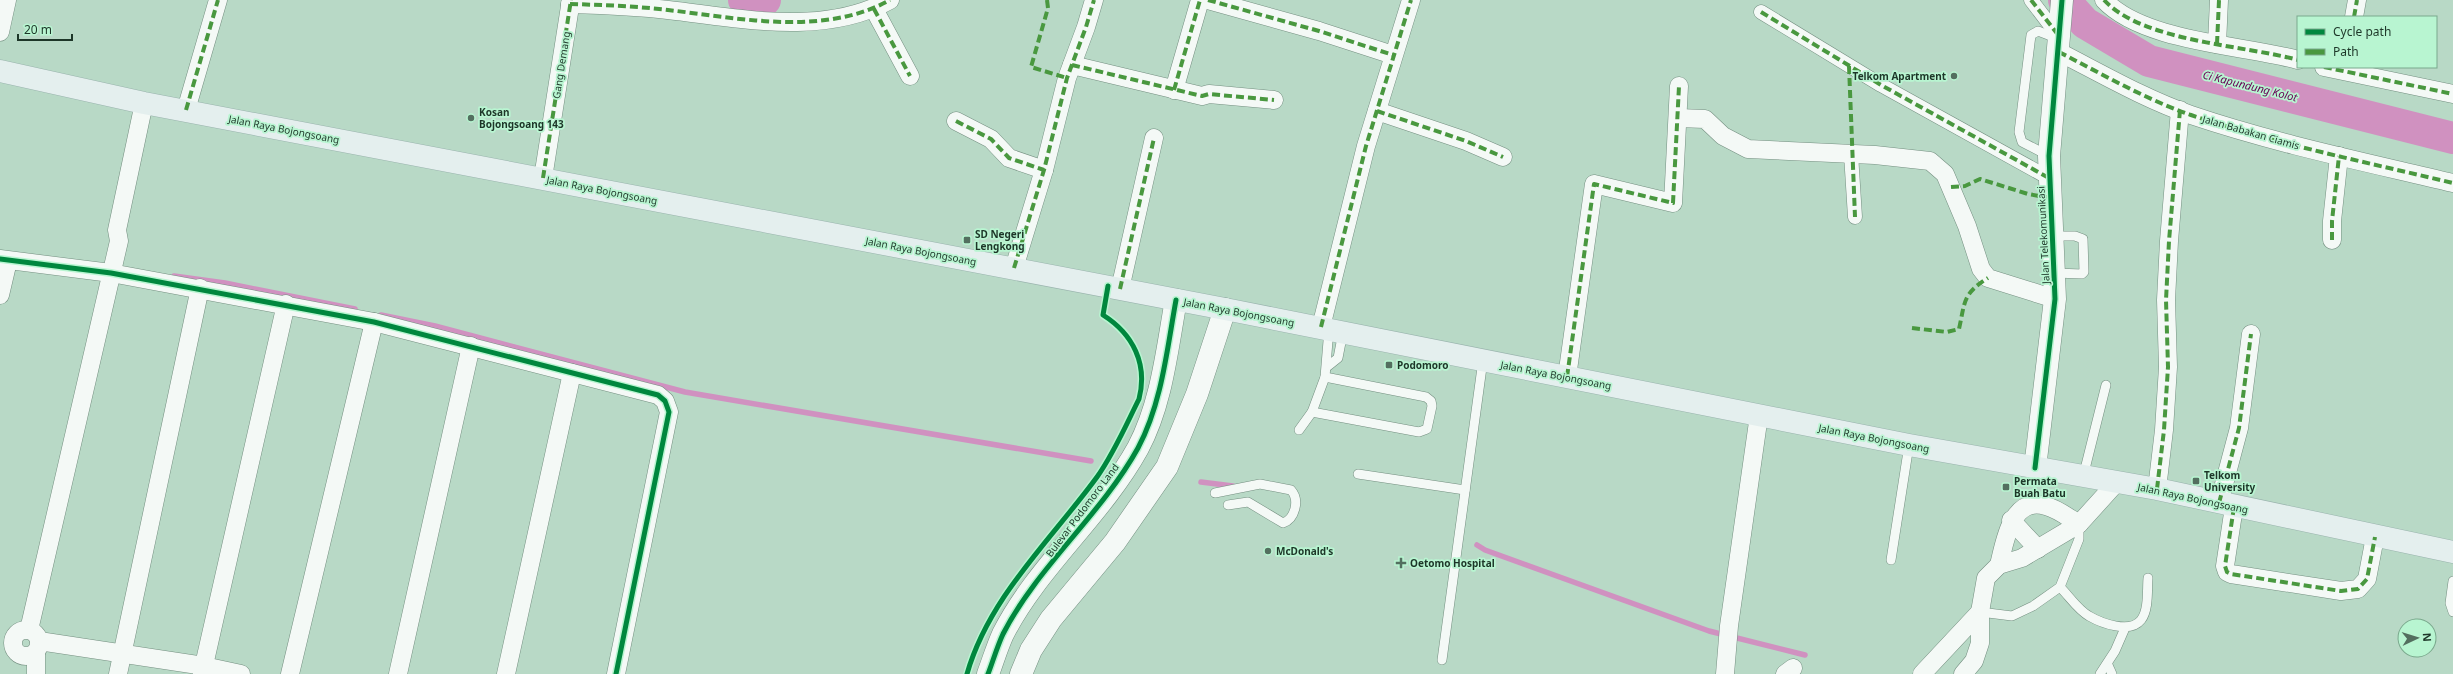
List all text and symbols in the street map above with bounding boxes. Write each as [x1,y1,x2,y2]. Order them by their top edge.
scale bar [18,16,72,42]
legend [2297,16,2437,68]
text: 20 m [24,21,52,38]
text: Cycle path [2333,23,2391,40]
street label: Gang Demang [549,30,573,100]
text: Path [2333,43,2359,60]
water label: Ci Kapundung Kolot [2201,66,2299,105]
place label: Telkom Apartment [1853,69,1947,83]
marker: Telkom Apartment [1949,71,1959,81]
place label: Kosan Bojongsoang 143 [479,105,564,131]
street label: Jalan Raya Bojongsoang [226,111,341,147]
street label: Jalan Babakan Ciamis [2200,111,2301,153]
marker: Kosan Bojongsoang 143 [466,113,476,123]
street label: Jalan Raya Bojongsoang [544,172,659,208]
street label: Jalan Telekomunikasi [2033,186,2053,285]
place label: SD Negeri Lengkong [975,227,1025,253]
street label: Jalan Raya Bojongsoang [863,233,978,269]
marker: SD Negeri Lengkong [962,235,972,245]
street label: Jalan Raya Bojongsoang [1181,294,1296,330]
street label: Jalan Raya Bojongsoang [1498,357,1613,393]
place label: Podomoro [1397,358,1449,372]
marker: Podomoro [1384,360,1394,370]
street label: Jalan Raya Bojongsoang [1816,420,1931,456]
street label: Bulevar Podomoro Land [1042,460,1122,560]
place label: Telkom University [2204,468,2256,494]
place label: Permata Buah Batu [2014,474,2066,500]
marker: Telkom University [2191,476,2201,486]
street label: Jalan Raya Bojongsoang [2135,479,2250,517]
marker: Permata Buah Batu [2001,482,2011,492]
place label: McDonald's [1276,544,1333,558]
marker: McDonald's [1263,546,1273,556]
place label: Oetomo Hospital [1410,556,1495,570]
marker: Oetomo Hospital [1395,557,1407,569]
north arrow [2397,618,2437,658]
text: N [2420,632,2435,642]

